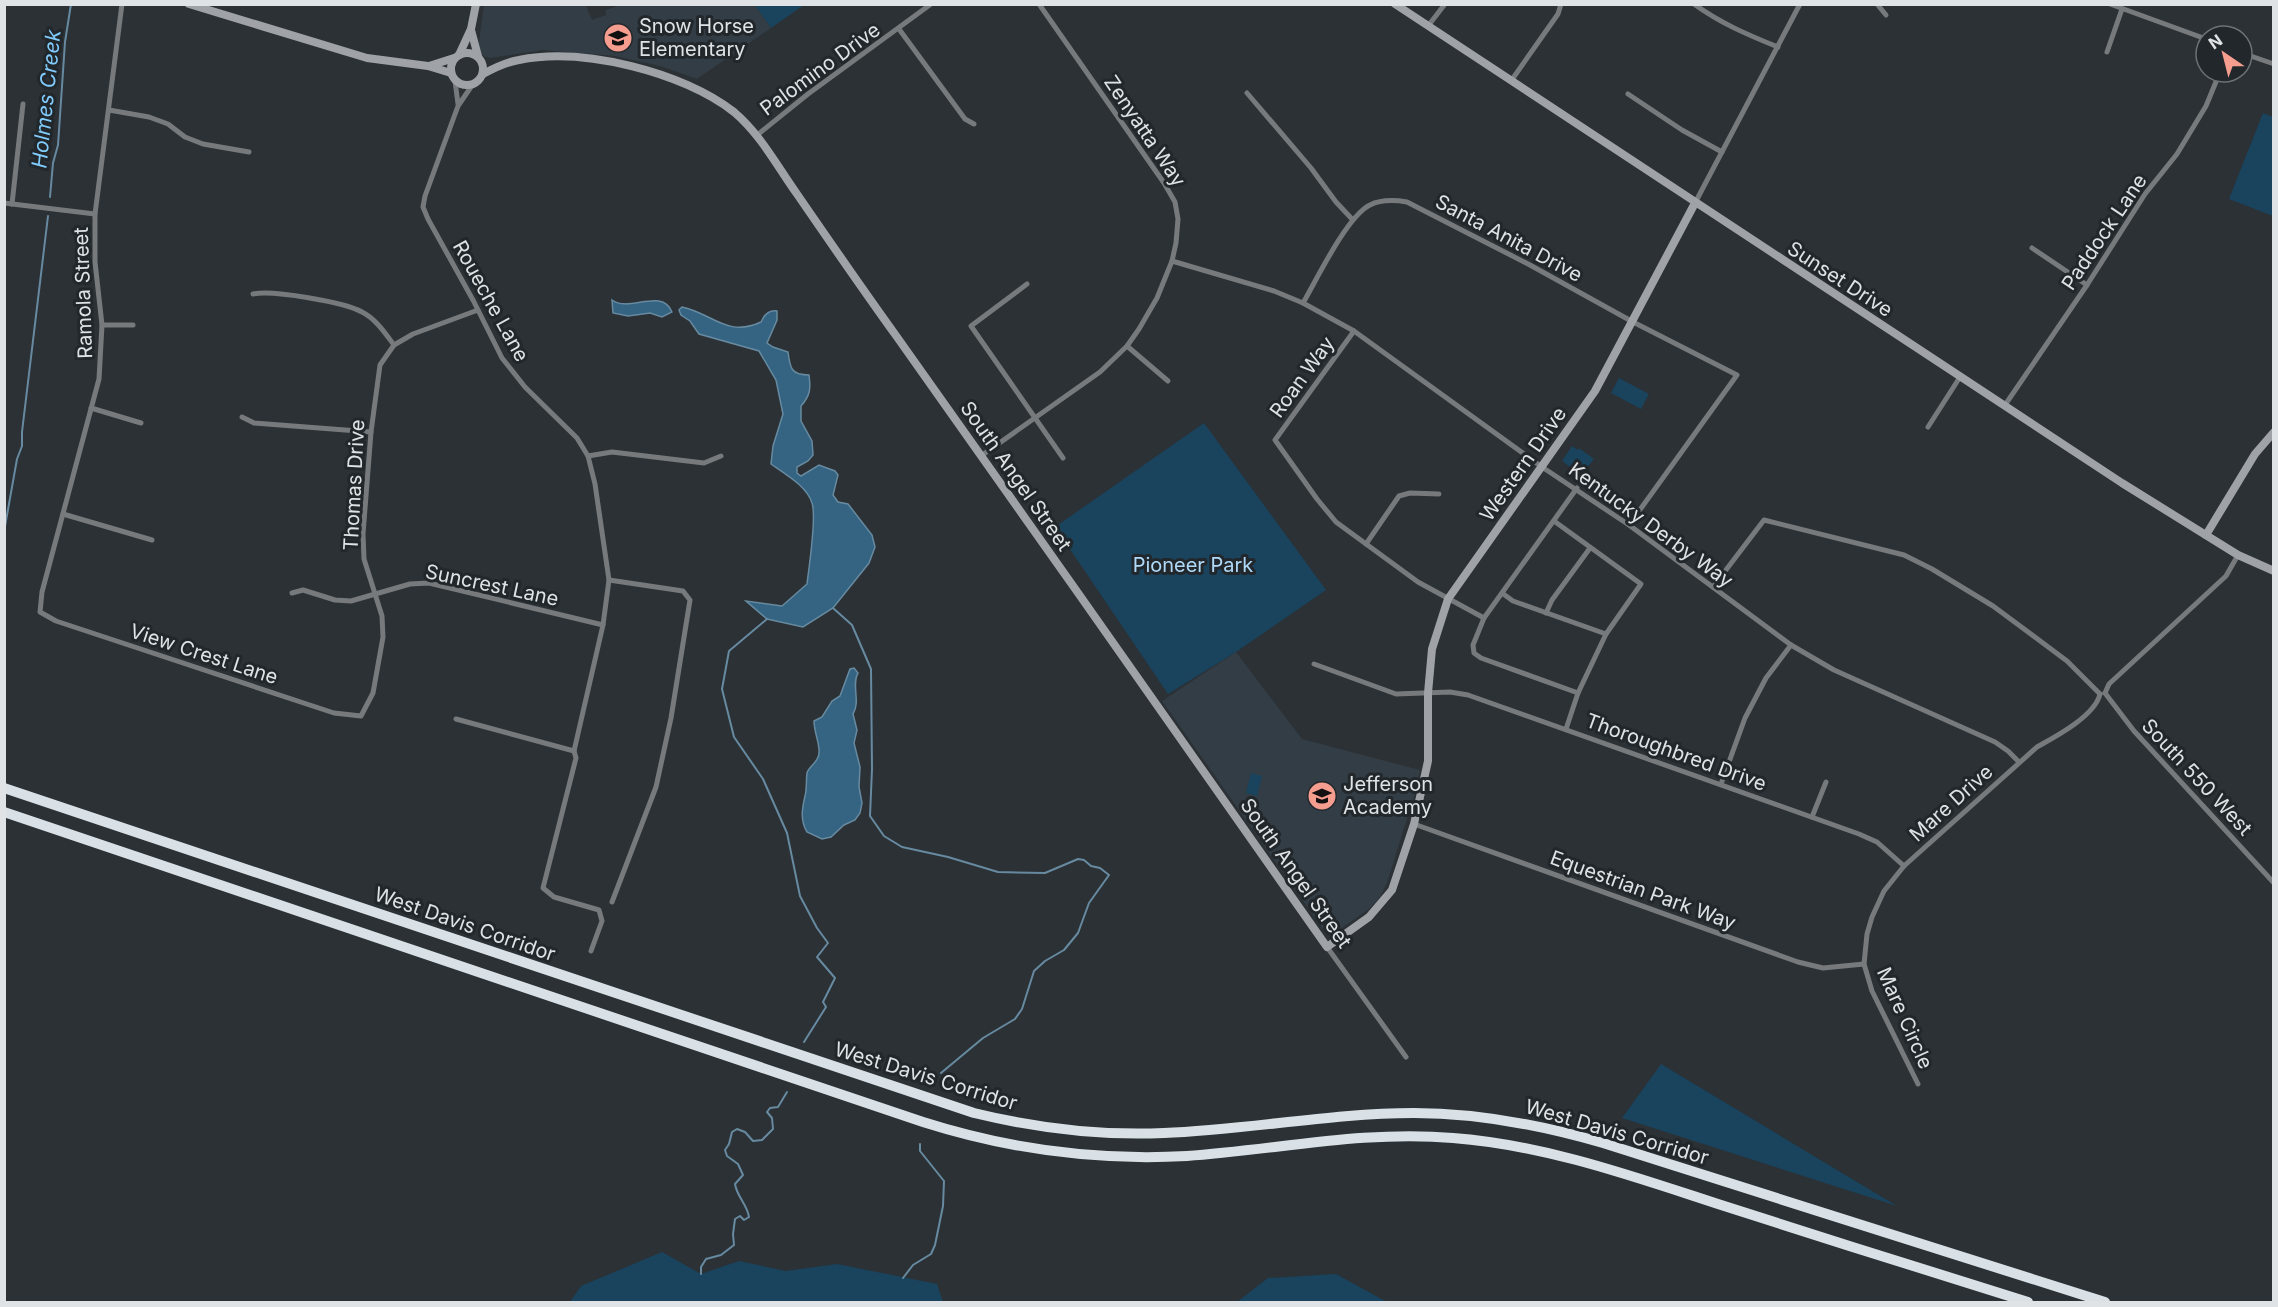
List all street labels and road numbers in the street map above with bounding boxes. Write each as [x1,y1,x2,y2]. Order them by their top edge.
street label: Palomino Drive [755,17,885,121]
street label: Zenyatta Way [1099,71,1191,191]
street label: Paddock Lane [2056,170,2152,294]
street label: Santa Anita Drive [1431,189,1587,287]
street label: Ramola Street [69,226,97,359]
street label: Roueche Lane [448,236,534,366]
street label: Sunset Drive [1783,236,1897,322]
street label: Roan Way [1265,332,1339,422]
street label: South Angel Street [955,397,1077,556]
street label: Western Drive [1475,402,1571,526]
street label: Thomas Drive [339,419,369,551]
street label: Kentucky Derby Way [1564,457,1738,593]
street label: Suncrest Lane [423,559,561,611]
street label: View Crest Lane [127,619,281,689]
street label: Thoroughbred Drive [1582,708,1770,796]
street label: South 550 West [2137,714,2257,841]
street label: Mare Drive [1905,759,1997,847]
street label: South Angel Street [1235,794,1357,953]
street label: Equestrian Park Way [1547,845,1739,935]
street label: West Davis Corridor [371,882,559,966]
street label: Mare Circle [1872,964,1938,1072]
street label: West Davis Corridor [832,1037,1021,1115]
street label: West Davis Corridor [1523,1094,1712,1170]

